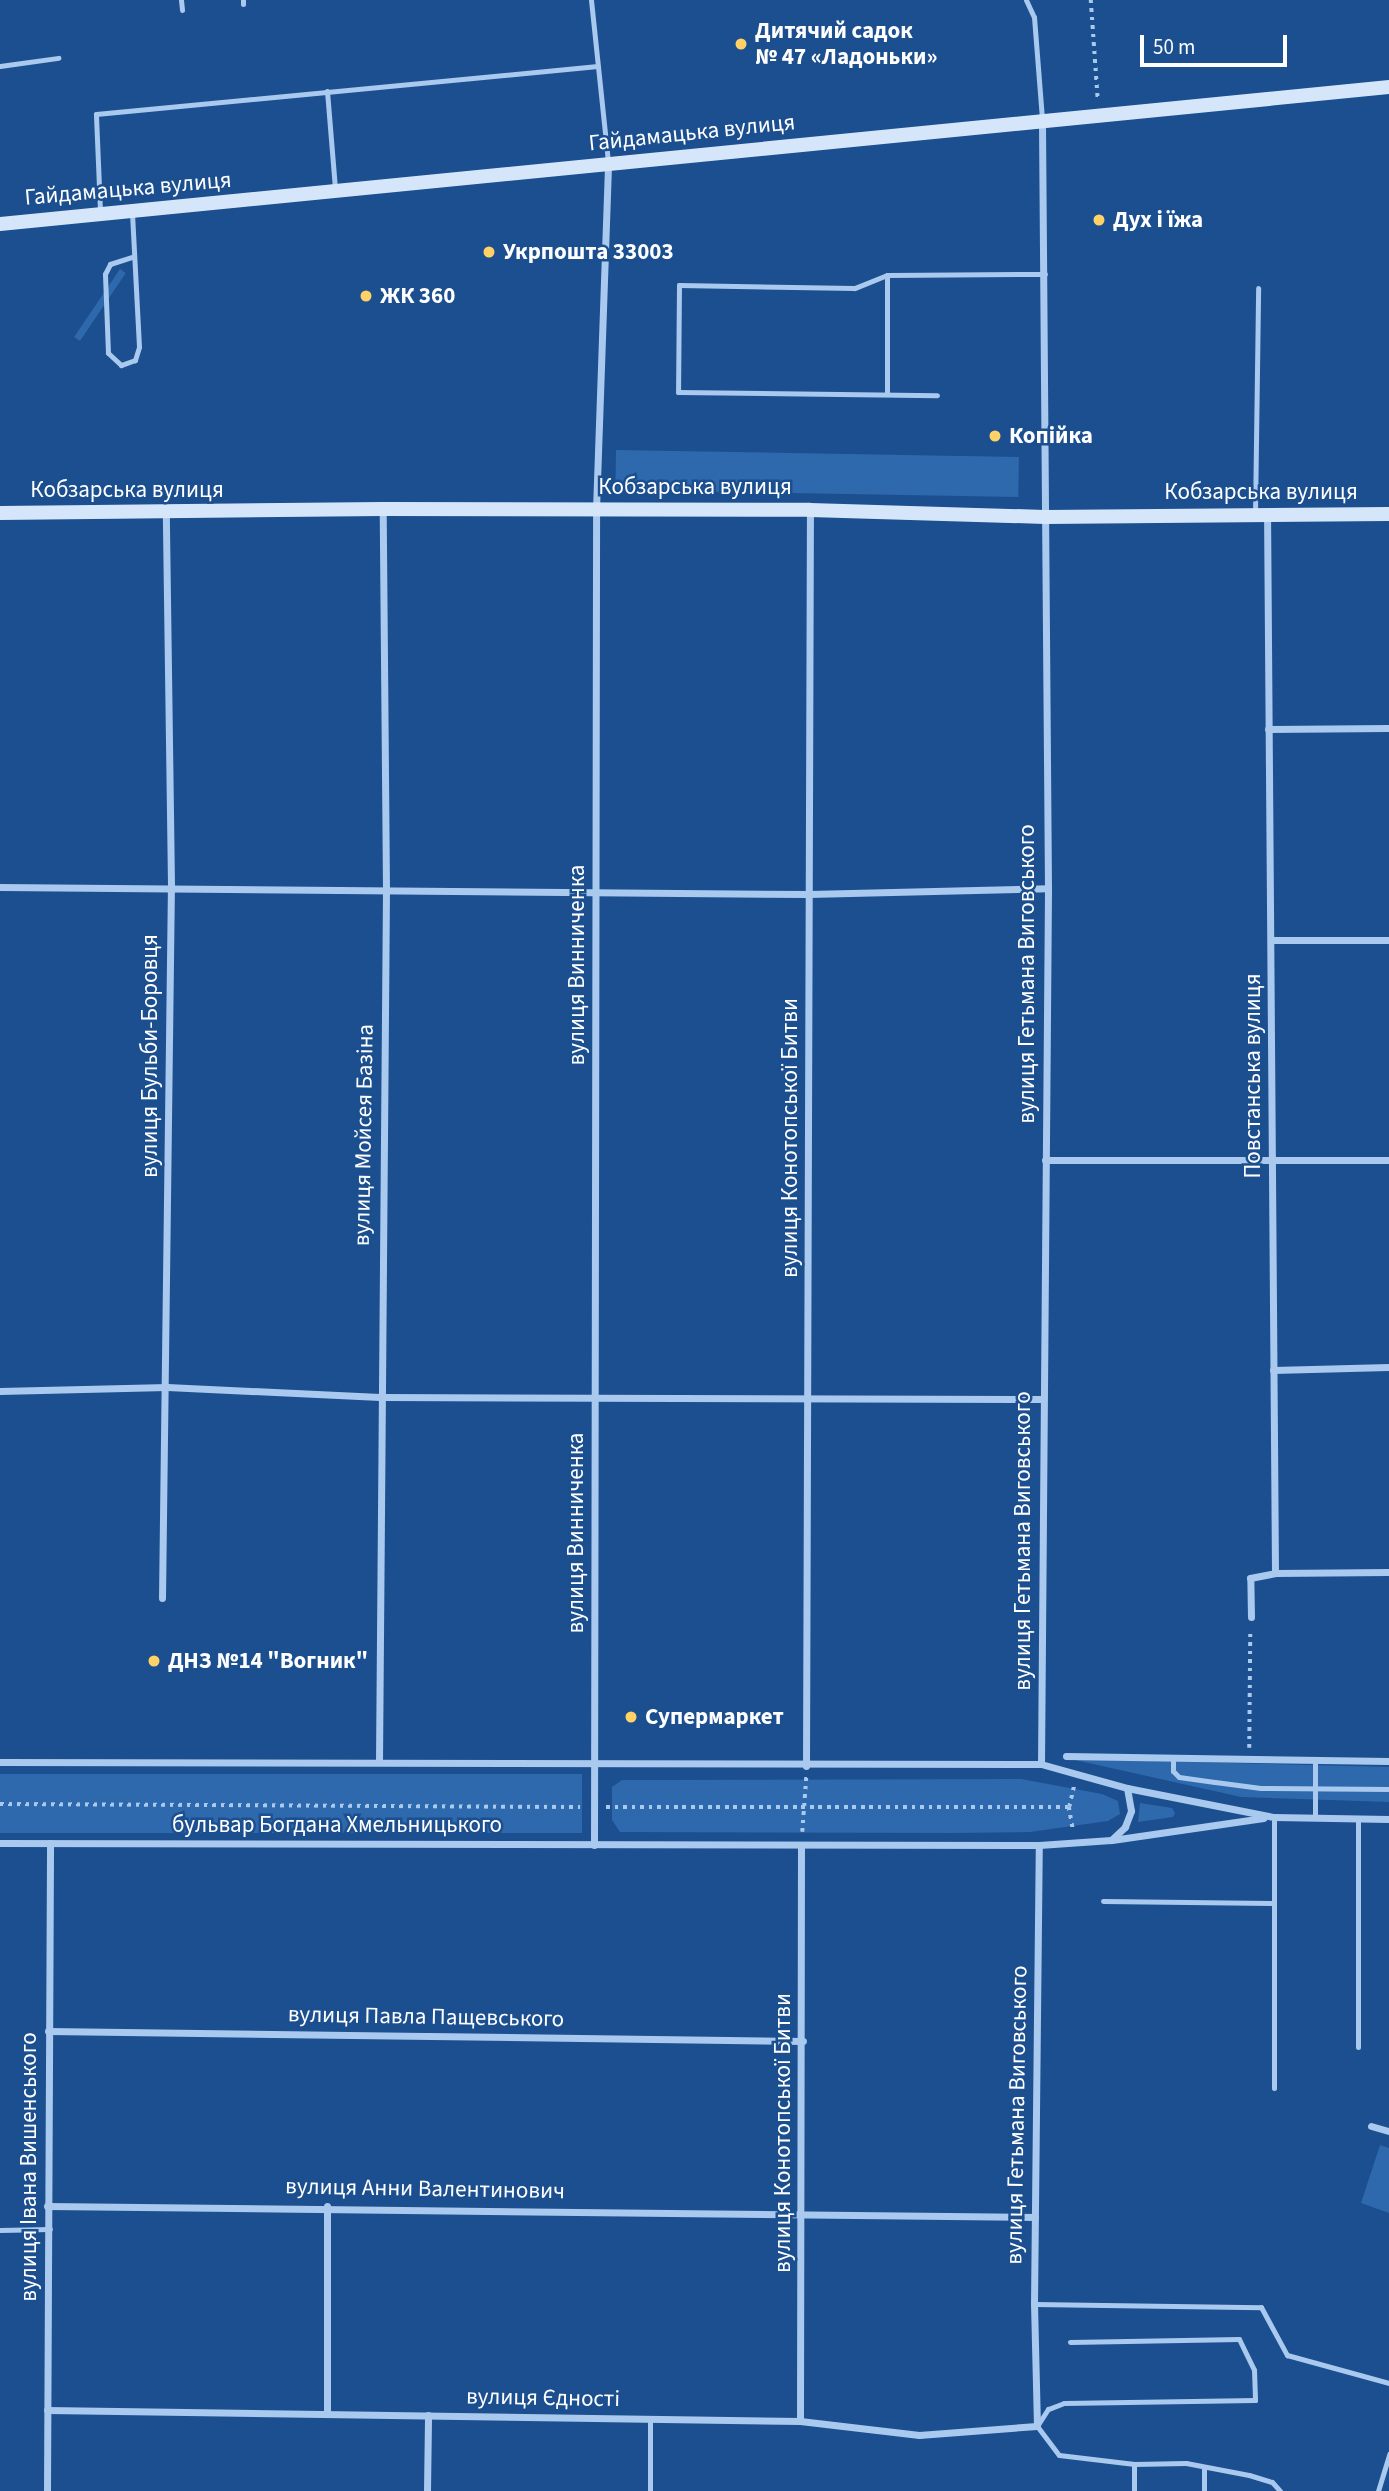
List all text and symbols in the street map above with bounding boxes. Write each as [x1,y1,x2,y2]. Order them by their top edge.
place label: Дитячий садок № 47 «Ладоньки» [755,17,938,71]
scale bar [1144,21,1291,65]
text: 50 m [1153,32,1195,62]
marker: Дитячий садок № 47 «Ладоньки» [733,36,749,52]
street label: Гайдамацька вулиця [587,108,797,158]
street label: Гайдамацька вулиця [23,166,233,212]
place label: Дух і їжа [1113,206,1203,234]
marker: Дух і їжа [1091,212,1107,228]
place label: Укрпошта 33003 [503,238,674,266]
marker: Укрпошта 33003 [481,244,497,260]
place label: ЖК 360 [380,282,455,310]
marker: ЖК 360 [358,288,374,304]
place label: Копійка [1009,422,1093,450]
marker: Копійка [987,428,1003,444]
street label: Кобзарська вулиця [598,473,792,501]
street label: Кобзарська вулиця [30,476,224,504]
street label: Кобзарська вулиця [1164,478,1358,506]
street label: вулиця Гетьмана Виговського [1013,824,1041,1124]
street label: вулиця Винниченка [563,865,591,1065]
street label: вулиця Бульби-Боровця [136,934,164,1178]
street label: Повстанська вулиця [1239,973,1267,1179]
street label: вулиця Конотопської Битви [776,998,804,1278]
street label: вулиця Мойсея Базіна [348,1024,380,1246]
street label: вулиця Гетьмана Виговського [1009,1391,1037,1691]
street label: вулиця Винниченка [562,1433,590,1633]
place label: ДНЗ №14 "Вогник" [168,1647,368,1675]
marker: ДНЗ №14 "Вогник" [146,1653,162,1669]
place label: Супермаркет [645,1703,784,1731]
marker: Супермаркет [623,1709,639,1725]
street label: бульвар Богдана Хмельницького [172,1811,502,1839]
street label: вулиця Гетьмана Виговського [1001,1965,1033,2265]
street label: вулиця Конотопської Битви [769,1993,797,2273]
street label: вулиця Павла Пащевського [288,2001,564,2033]
street label: вулиця Івана Вишенського [15,2032,43,2302]
street label: вулиця Анни Валентинович [285,2173,565,2205]
street label: вулиця Єдності [466,2383,620,2413]

